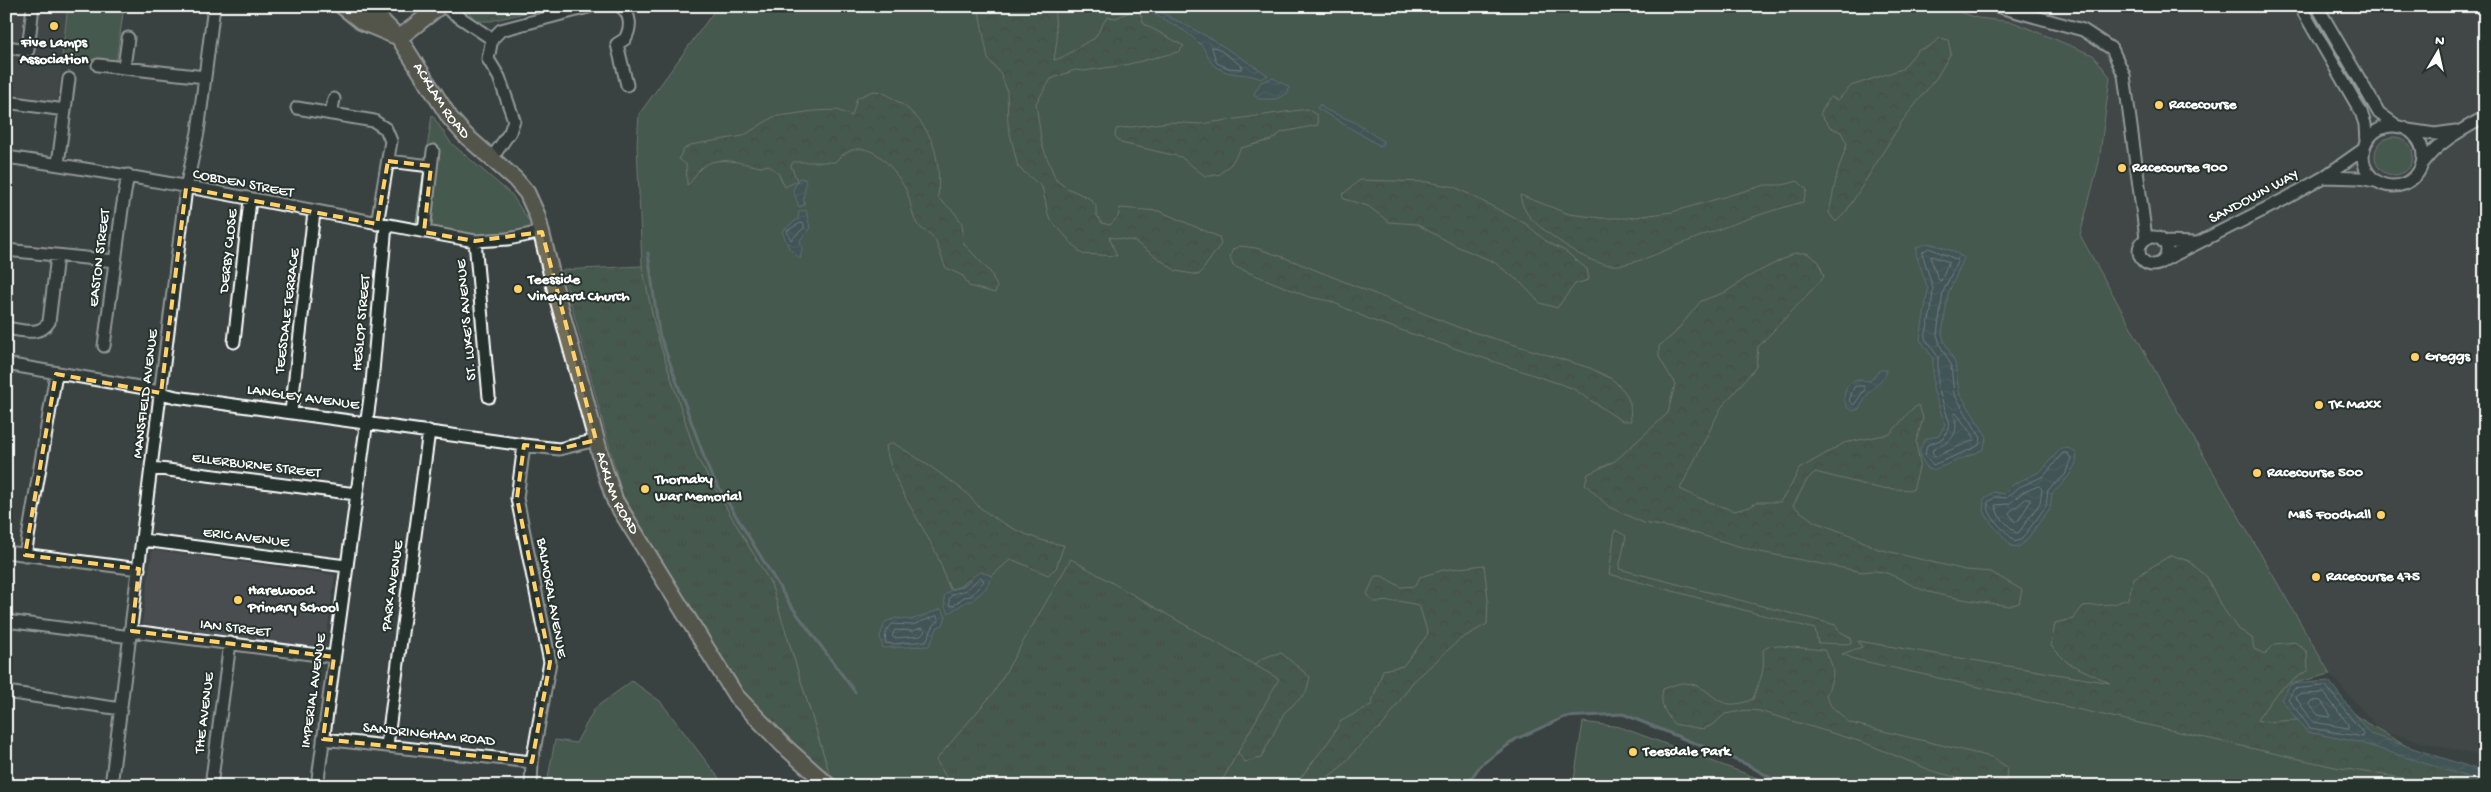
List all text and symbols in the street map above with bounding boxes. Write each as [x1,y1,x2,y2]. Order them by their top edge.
marker: Five Lamps Association [48,20,60,32]
north arrow [2414,28,2464,78]
text: N [2434,33,2445,51]
place label: Five Lamps Association [19,34,89,69]
street label: ACKLAM ROAD [408,59,474,143]
place label: Racecourse [2168,96,2238,114]
marker: Racecourse [2153,99,2165,111]
place label: Racecourse 900 [2131,159,2228,177]
marker: Racecourse 900 [2116,162,2128,174]
street label: COBDEN STREET [191,165,296,203]
street label: SANDOWN WAY [2206,166,2302,228]
street label: EASTON STREET [85,207,115,308]
street label: DERBY CLOSE [216,208,242,295]
street label: TEESDALE TERRACE [271,247,305,375]
street label: ST. LUKE'S AVENUE [453,258,481,381]
place label: Teesside Vineyard Church [527,271,630,306]
street label: HESLOP STREET [349,273,375,372]
marker: Teesside Vineyard Church [512,283,524,295]
street label: MANSFIELD AVENUE [129,328,163,460]
place label: Greggs [2425,348,2472,366]
marker: Greggs [2409,351,2421,363]
street label: LANGLEY AVENUE [246,381,361,415]
place label: TK Maxx [2328,396,2381,414]
marker: TK Maxx [2313,399,2325,411]
street label: ELLERBURNE STREET [191,449,323,483]
street label: ACKLAM ROAD [591,450,643,538]
place label: Racecourse 500 [2266,464,2363,482]
marker: Racecourse 500 [2251,467,2263,479]
place label: Thornaby War Memorial [654,471,742,506]
marker: Thornaby War Memorial [639,483,651,495]
place label: M&S Foodhall [2288,506,2372,524]
marker: M&S Foodhall [2375,509,2387,521]
street label: ERIC AVENUE [202,524,291,552]
street label: BALMORAL AVENUE [531,536,571,660]
street label: PARK AVENUE [378,539,408,633]
place label: Racecourse 475 [2325,568,2420,586]
marker: Racecourse 475 [2310,571,2322,583]
place label: Harewood Primary School [247,582,340,617]
marker: Harewood Primary School [232,594,244,606]
street label: IAN STREET [199,616,272,642]
street label: IMPERIAL AVENUE [297,632,331,749]
street label: THE AVENUE [191,671,219,756]
street label: SANDRINGHAM ROAD [362,719,496,751]
place label: Teesdale Park [1642,743,1732,761]
marker: Teesdale Park [1627,746,1639,758]

